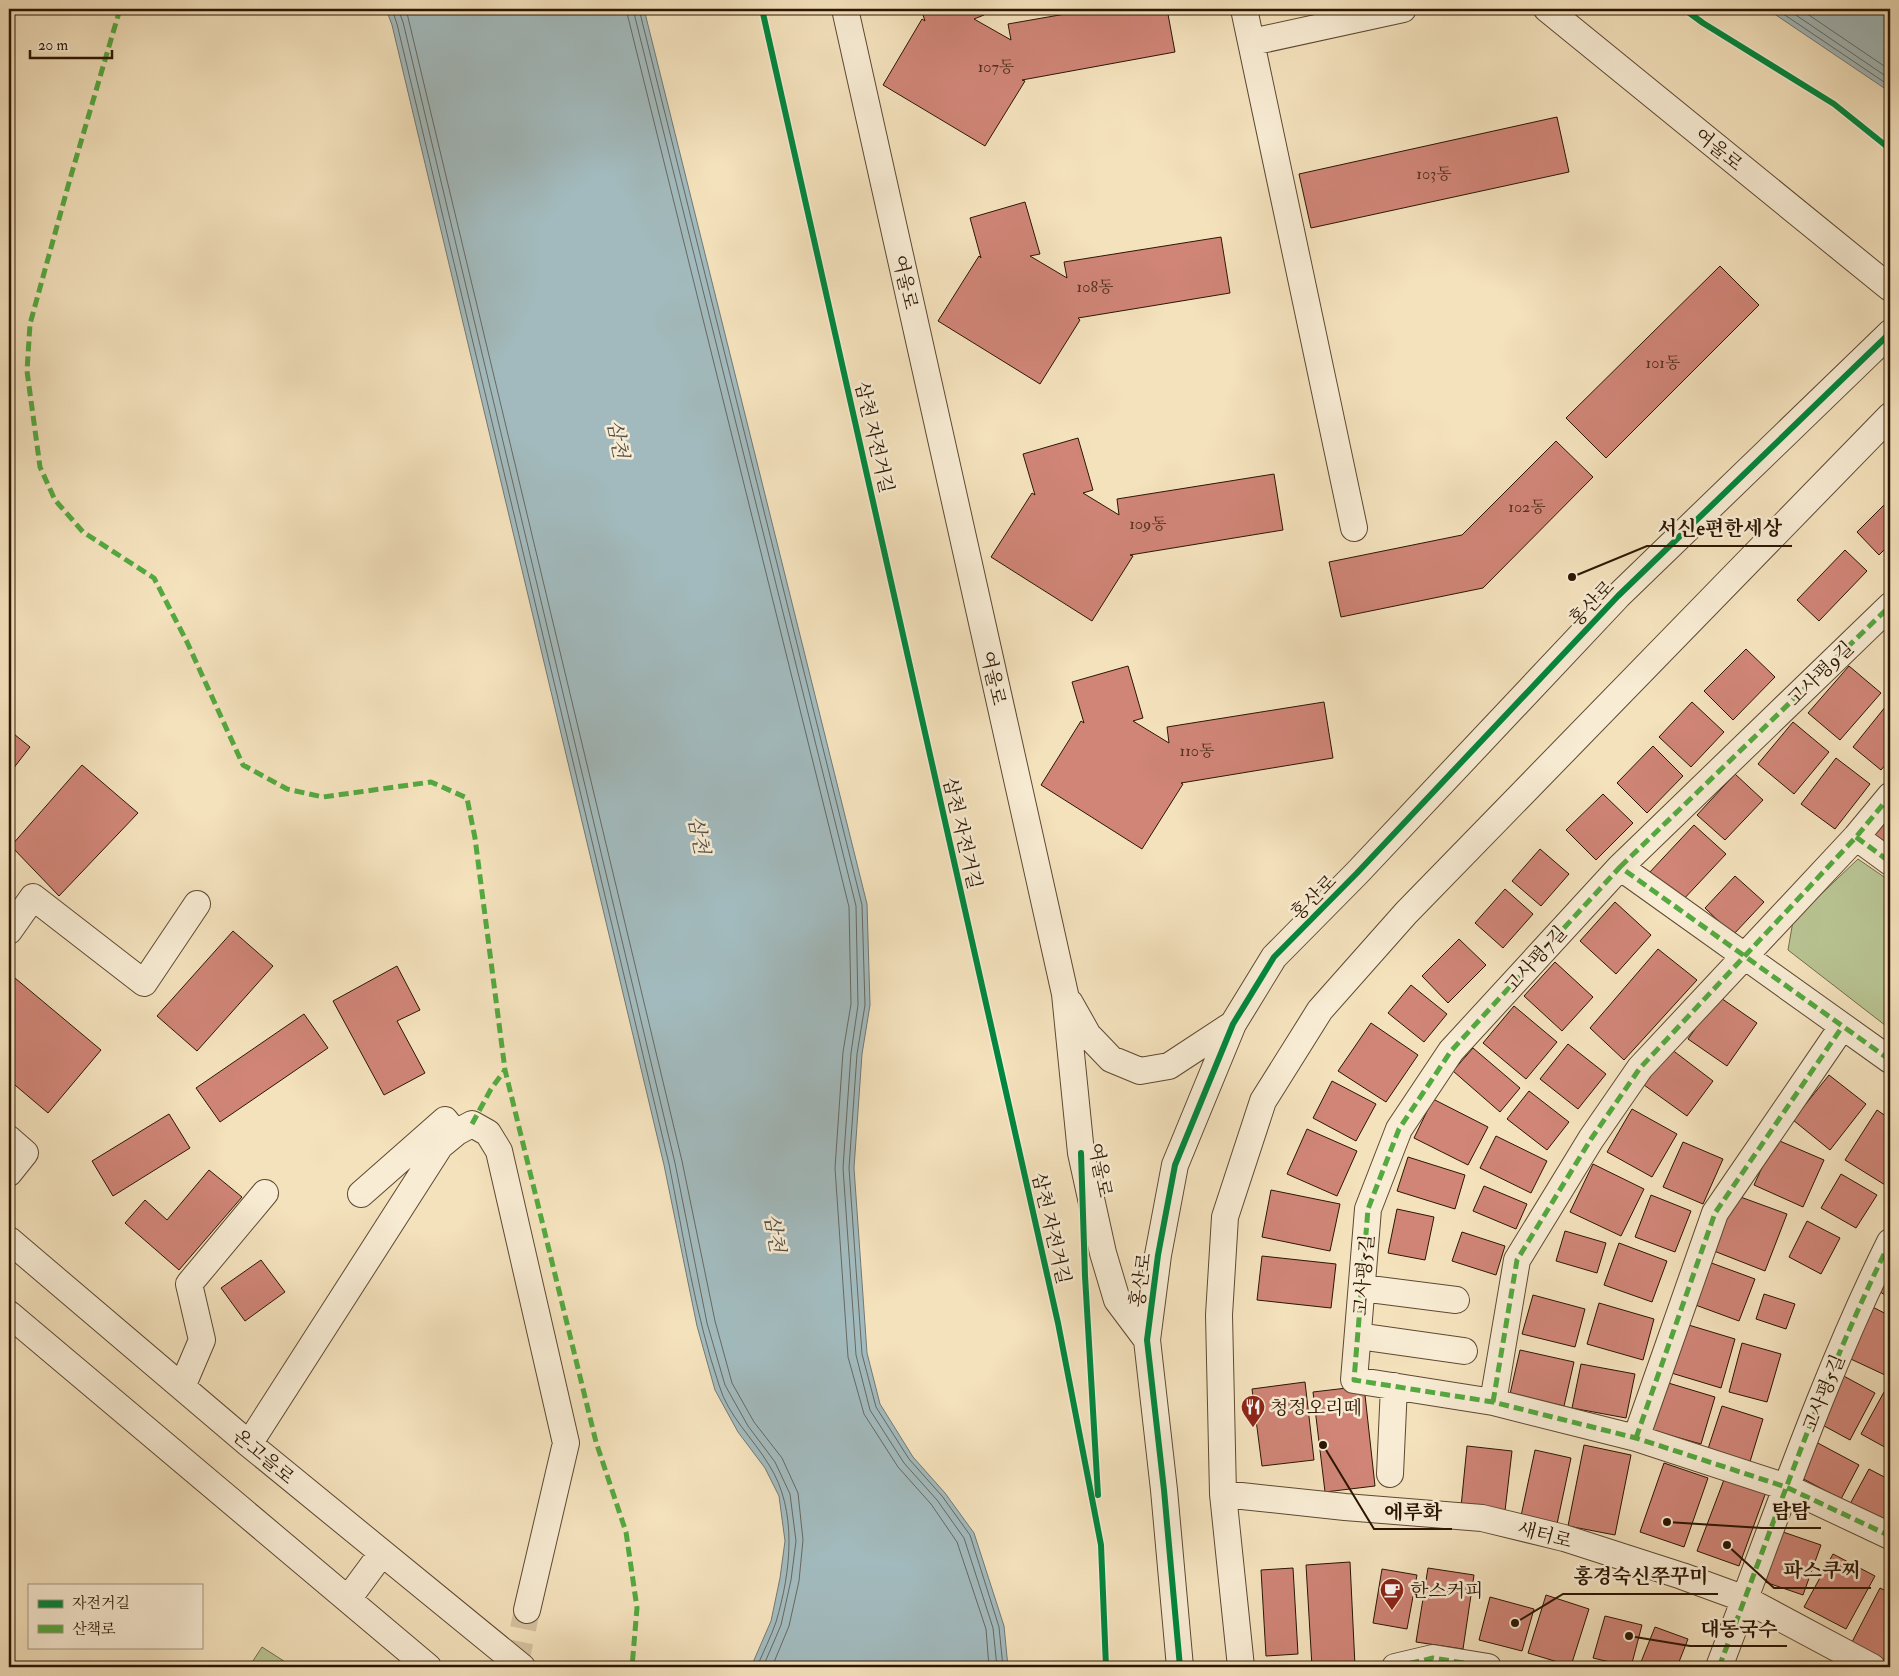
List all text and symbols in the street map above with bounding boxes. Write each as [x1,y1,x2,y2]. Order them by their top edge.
scale bar [30,28,112,60]
text: 20 m [38,36,68,55]
house number: 107동 [978,57,1015,77]
street label: 여울로 [1689,123,1747,176]
house number: 103동 [1416,164,1452,184]
street label: 여울로 [887,253,923,312]
house number: 108동 [1077,277,1114,297]
house number: 101동 [1646,353,1681,373]
street label: 삼천 자전거길 [849,379,899,496]
water label: 삼천 [602,418,634,462]
house number: 102동 [1508,497,1546,517]
callout: 서신e편한세상 [1647,511,1792,546]
house number: 109동 [1129,514,1167,534]
text: 서신e편한세상 [1658,516,1783,541]
street label: 홍산로 [1564,576,1619,632]
street label: 고사평9길 [1782,636,1859,711]
street label: 여울로 [975,649,1011,708]
house number: 110동 [1180,741,1215,761]
street label: 삼천 자전거길 [937,775,987,892]
water label: 삼천 [683,814,715,858]
street label: 홍산로 [1286,870,1342,926]
street label: 고사평7길 [1499,921,1572,998]
street label: 여울로 [1083,1141,1117,1200]
street label: 삼천 자전거길 [1026,1170,1076,1287]
water label: 삼천 [759,1212,790,1256]
street label: 고사평5길 [1348,1233,1380,1317]
street label: 홍산로 [1125,1251,1157,1309]
street label: 고사평5길 [1797,1351,1850,1436]
restaurant icon: 청정오리떼 [1240,1394,1266,1428]
place label: 청정오리떼 [1270,1396,1362,1420]
street label: 온고을로 [228,1424,299,1490]
callout: 탐탐 [1762,1493,1821,1528]
callout: 에루화 [1374,1494,1452,1529]
text: 탐탐 [1772,1499,1811,1524]
text: 에루화 [1384,1500,1443,1525]
street label: 새터로 [1515,1516,1574,1554]
callout: 파스쿠찌 [1774,1553,1871,1588]
text: 파스쿠찌 [1783,1558,1861,1583]
callout: 홍경숙신쭈꾸미 [1563,1559,1718,1594]
text: 홍경숙신쭈꾸미 [1573,1564,1709,1589]
cafe icon: 한스커피 [1379,1577,1405,1611]
place label: 한스커피 [1410,1579,1483,1603]
legend [28,1584,202,1648]
text: 자전거길 [72,1594,130,1613]
callout: 대동국수 [1690,1611,1787,1646]
text: 대동국수 [1700,1617,1778,1642]
text: 산책로 [72,1620,116,1639]

